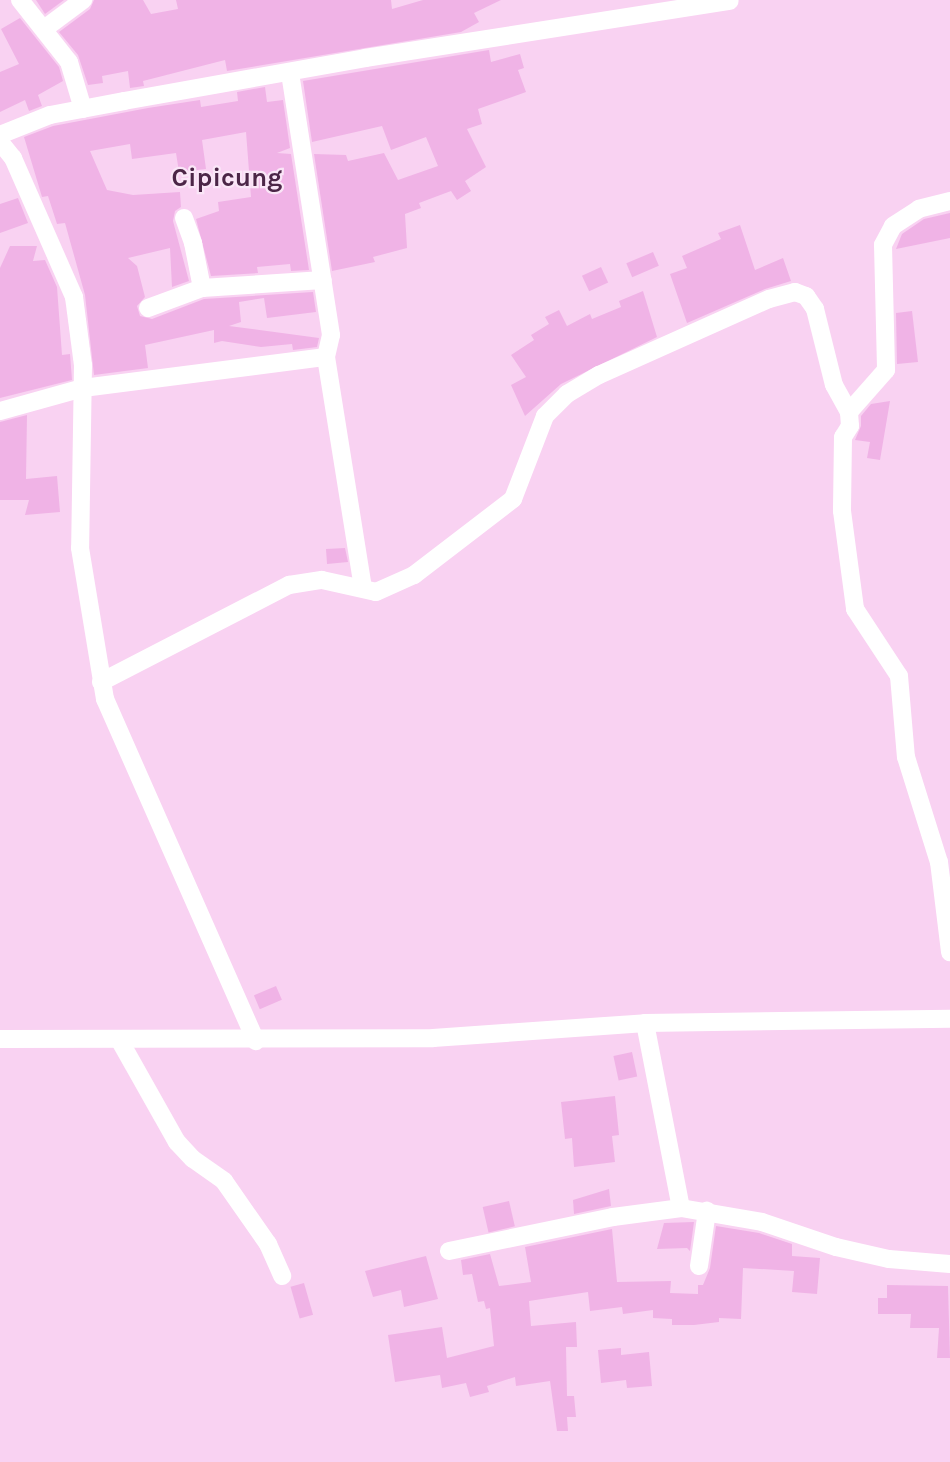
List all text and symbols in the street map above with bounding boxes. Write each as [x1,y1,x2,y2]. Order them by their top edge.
district label: Cipicung [172,162,282,194]

